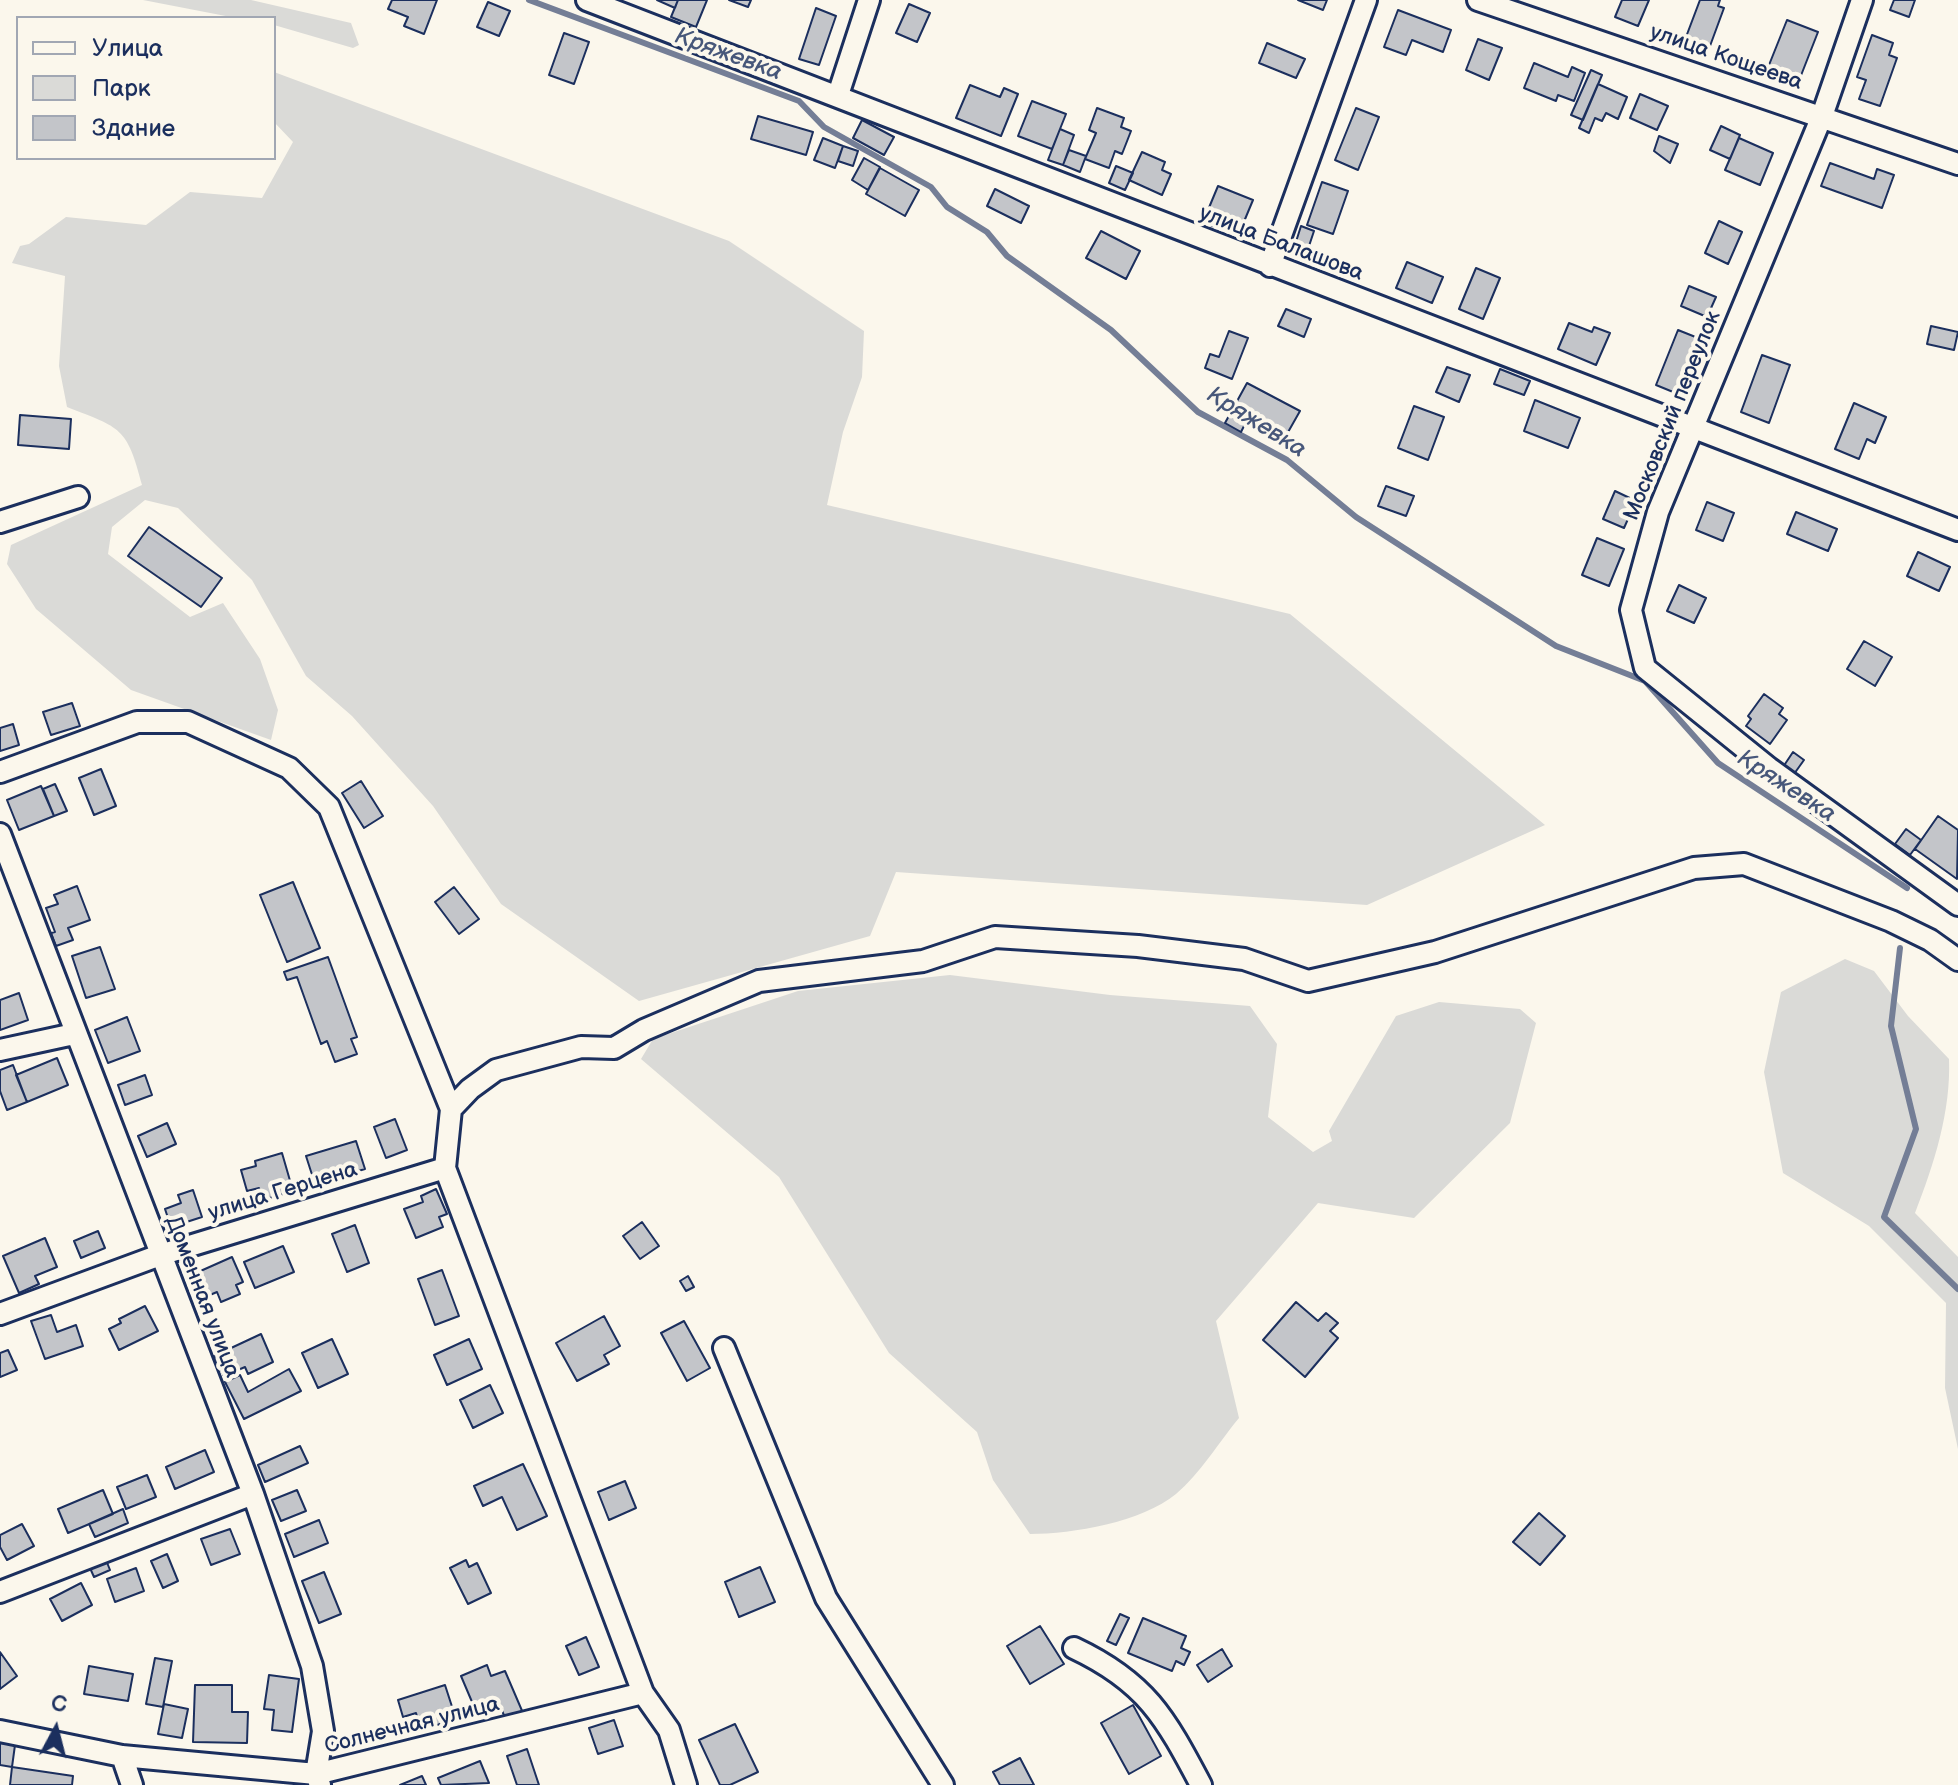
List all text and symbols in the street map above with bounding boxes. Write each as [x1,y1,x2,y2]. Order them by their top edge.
legend [16,16,276,160]
street label: улица Кощеева [1646,20,1806,96]
water label: Кряжевка [670,22,786,88]
text: Улица [92,34,163,63]
text: Парк [92,74,150,103]
text: Здание [92,114,175,143]
street label: улица Балашова [1195,201,1367,287]
street label: Московский переулок [1619,307,1727,525]
water label: Кряжевка [1201,381,1311,465]
water label: Кряжевка [1731,744,1841,830]
street label: улица Герцена [205,1157,361,1227]
street label: Доменная улица [159,1213,245,1381]
north arrow [16,1689,96,1769]
text: С [50,1690,68,1719]
street label: Солнечная улица [322,1692,502,1760]

